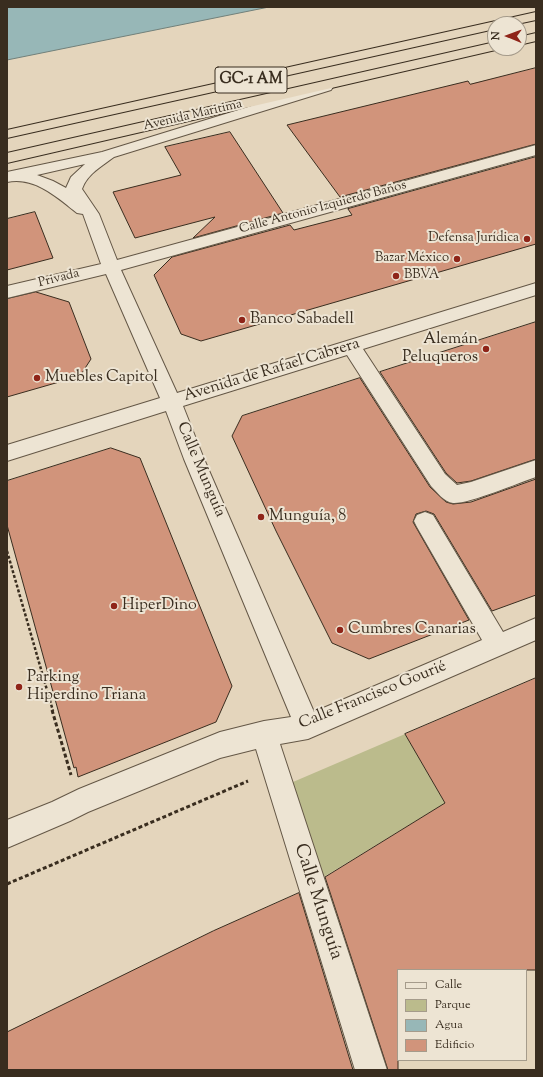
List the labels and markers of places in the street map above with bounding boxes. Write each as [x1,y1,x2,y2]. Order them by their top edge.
place label: Defensa Jurídica [428,231,519,247]
marker: Defensa Jurídica [522,234,532,244]
place label: Bazar México [375,251,449,267]
marker: Bazar México [452,254,462,264]
place label: BBVA [404,268,439,284]
marker: BBVA [391,271,401,281]
place label: Banco Sabadell [250,310,354,330]
marker: Banco Sabadell [237,315,247,325]
place label: Alemán Peluqueros [402,330,478,368]
marker: Alemán Peluqueros [481,344,491,354]
place label: Muebles Capitol [45,368,158,388]
marker: Muebles Capitol [32,373,42,383]
place label: Munguía, 8 [269,507,346,527]
marker: Munguía, 8 [256,512,266,522]
place label: HiperDino [122,596,197,616]
marker: HiperDino [109,601,119,611]
place label: Cumbres Canarias [348,620,476,640]
marker: Cumbres Canarias [335,625,345,635]
place label: Parking Hiperdino Triana [27,668,146,706]
marker: Parking Hiperdino Triana [14,682,24,692]

